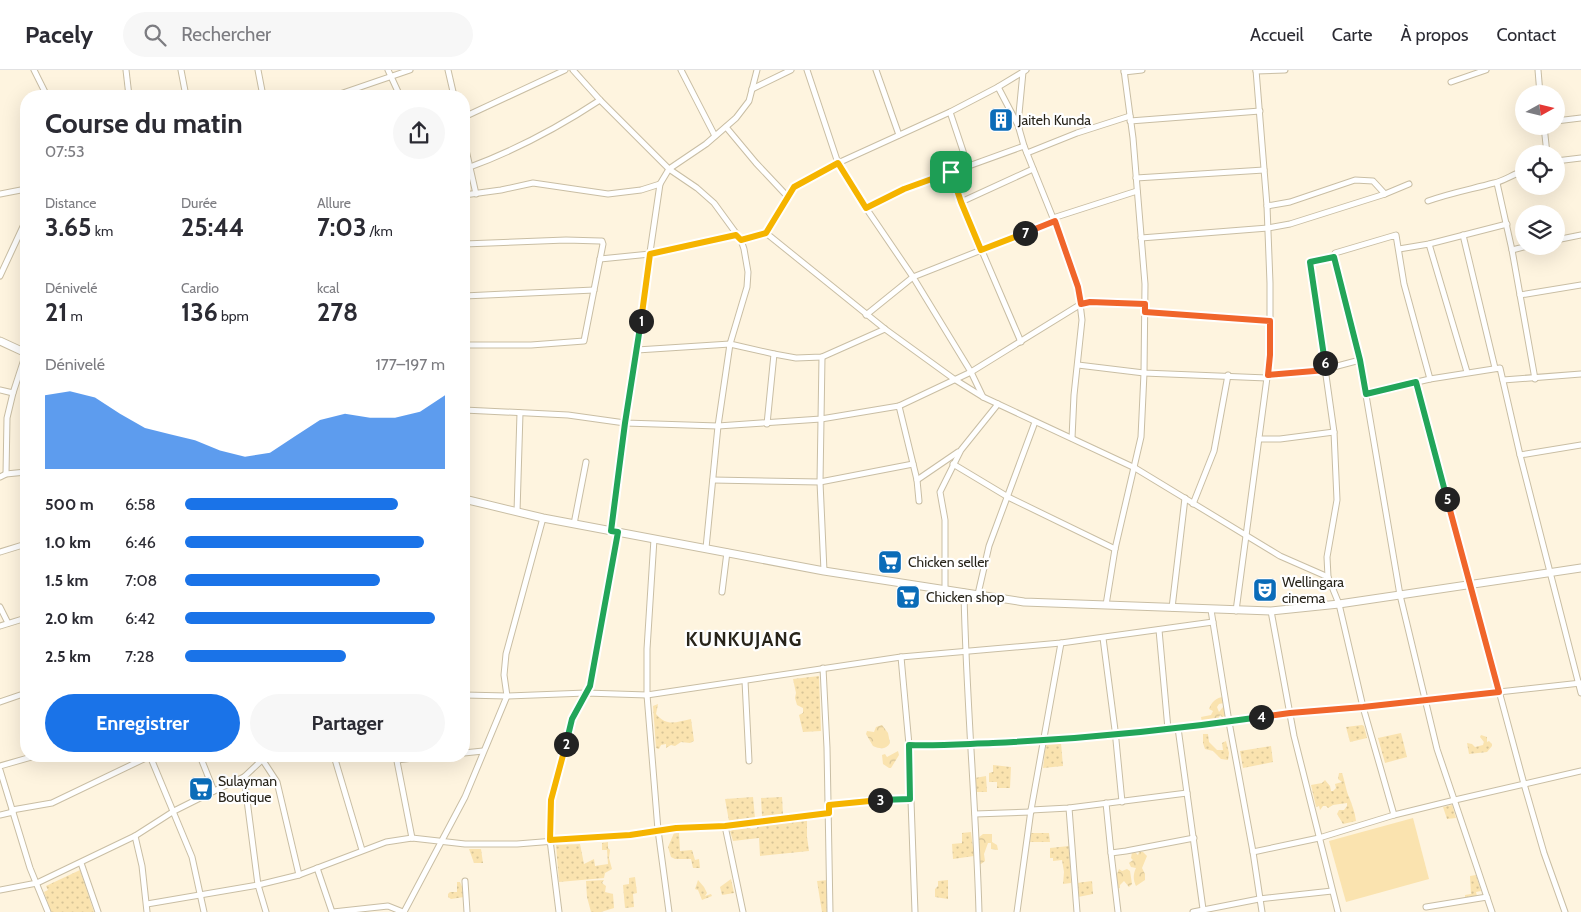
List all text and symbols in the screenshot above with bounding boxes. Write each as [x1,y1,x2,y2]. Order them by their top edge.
search box [123,12,473,57]
text: Pacely [25,20,93,49]
icon: search [141,21,169,49]
text: Rechercher [181,23,271,46]
text: Accueil [1250,24,1304,46]
text: Carte [1332,24,1372,46]
text: À propos [1400,24,1468,46]
text: Contact [1496,24,1556,46]
north arrow [1515,85,1565,135]
map controls [1515,85,1565,255]
text: Course du matin [45,106,243,140]
button: share [393,107,445,159]
building icon: Jaiteh Kunda [988,107,1014,133]
place label: Jaiteh Kunda [1017,111,1091,129]
text: 07:53 [45,142,85,161]
button: locate [1515,145,1565,195]
pin [930,151,972,193]
icon: arrive [937,158,965,186]
text: Distance [45,194,97,212]
text: Durée [181,194,217,212]
text: Allure [317,194,351,212]
button: layers [1515,205,1565,255]
text: 3.65 [45,212,92,242]
text: 25:44 [181,212,244,242]
text: 7:03 [317,212,366,242]
pin: 7 [1012,220,1038,246]
text: km [92,222,113,240]
text: /km [366,222,393,240]
text: 7 [1022,224,1029,242]
text: Dénivelé [45,279,97,297]
text: Cardio [181,279,219,297]
text: kcal [317,279,339,297]
text: 21 [45,297,67,327]
text: 136 [181,297,218,327]
text: 278 [317,297,358,327]
text: m [67,307,83,325]
text: bpm [218,307,249,325]
pin: 1 [628,308,654,334]
text: 1 [639,312,644,330]
pin: 6 [1312,350,1338,376]
text: 6 [1322,354,1329,372]
text: Dénivelé [45,355,105,374]
text: 177–197 m [376,355,445,374]
pin: 5 [1434,486,1460,512]
text: 5 [1444,490,1451,508]
text: 500 m [45,495,94,514]
text: 6:58 [125,495,156,514]
text: 1.0 km [45,533,91,552]
text: 6:46 [125,533,156,552]
supermarket icon: Chicken seller [877,549,903,575]
place label: Chicken seller [908,553,989,571]
text: 1.5 km [45,571,88,590]
text: 7:08 [125,571,157,590]
place label: Wellingara cinema [1282,573,1344,607]
theatre icon: Wellingara cinema [1252,577,1278,603]
supermarket icon: Chicken shop [895,584,921,610]
place label: Chicken shop [926,588,1005,606]
text: 2.0 km [45,609,93,628]
text: 6:42 [125,609,155,628]
district label: KUNKUJANG [686,628,802,651]
text: 2.5 km [45,647,91,666]
text: 7:28 [125,647,154,666]
button: Enregistrer [45,694,240,752]
button: Partager [250,694,445,752]
pin: 4 [1248,704,1274,730]
text: 4 [1257,708,1266,726]
pin: 2 [554,732,578,756]
text: 2 [563,735,570,753]
place label: Sulayman Boutique [218,772,277,806]
supermarket icon: Sulayman Boutique [188,776,214,802]
pin: 3 [868,788,892,812]
text: 3 [877,791,884,809]

